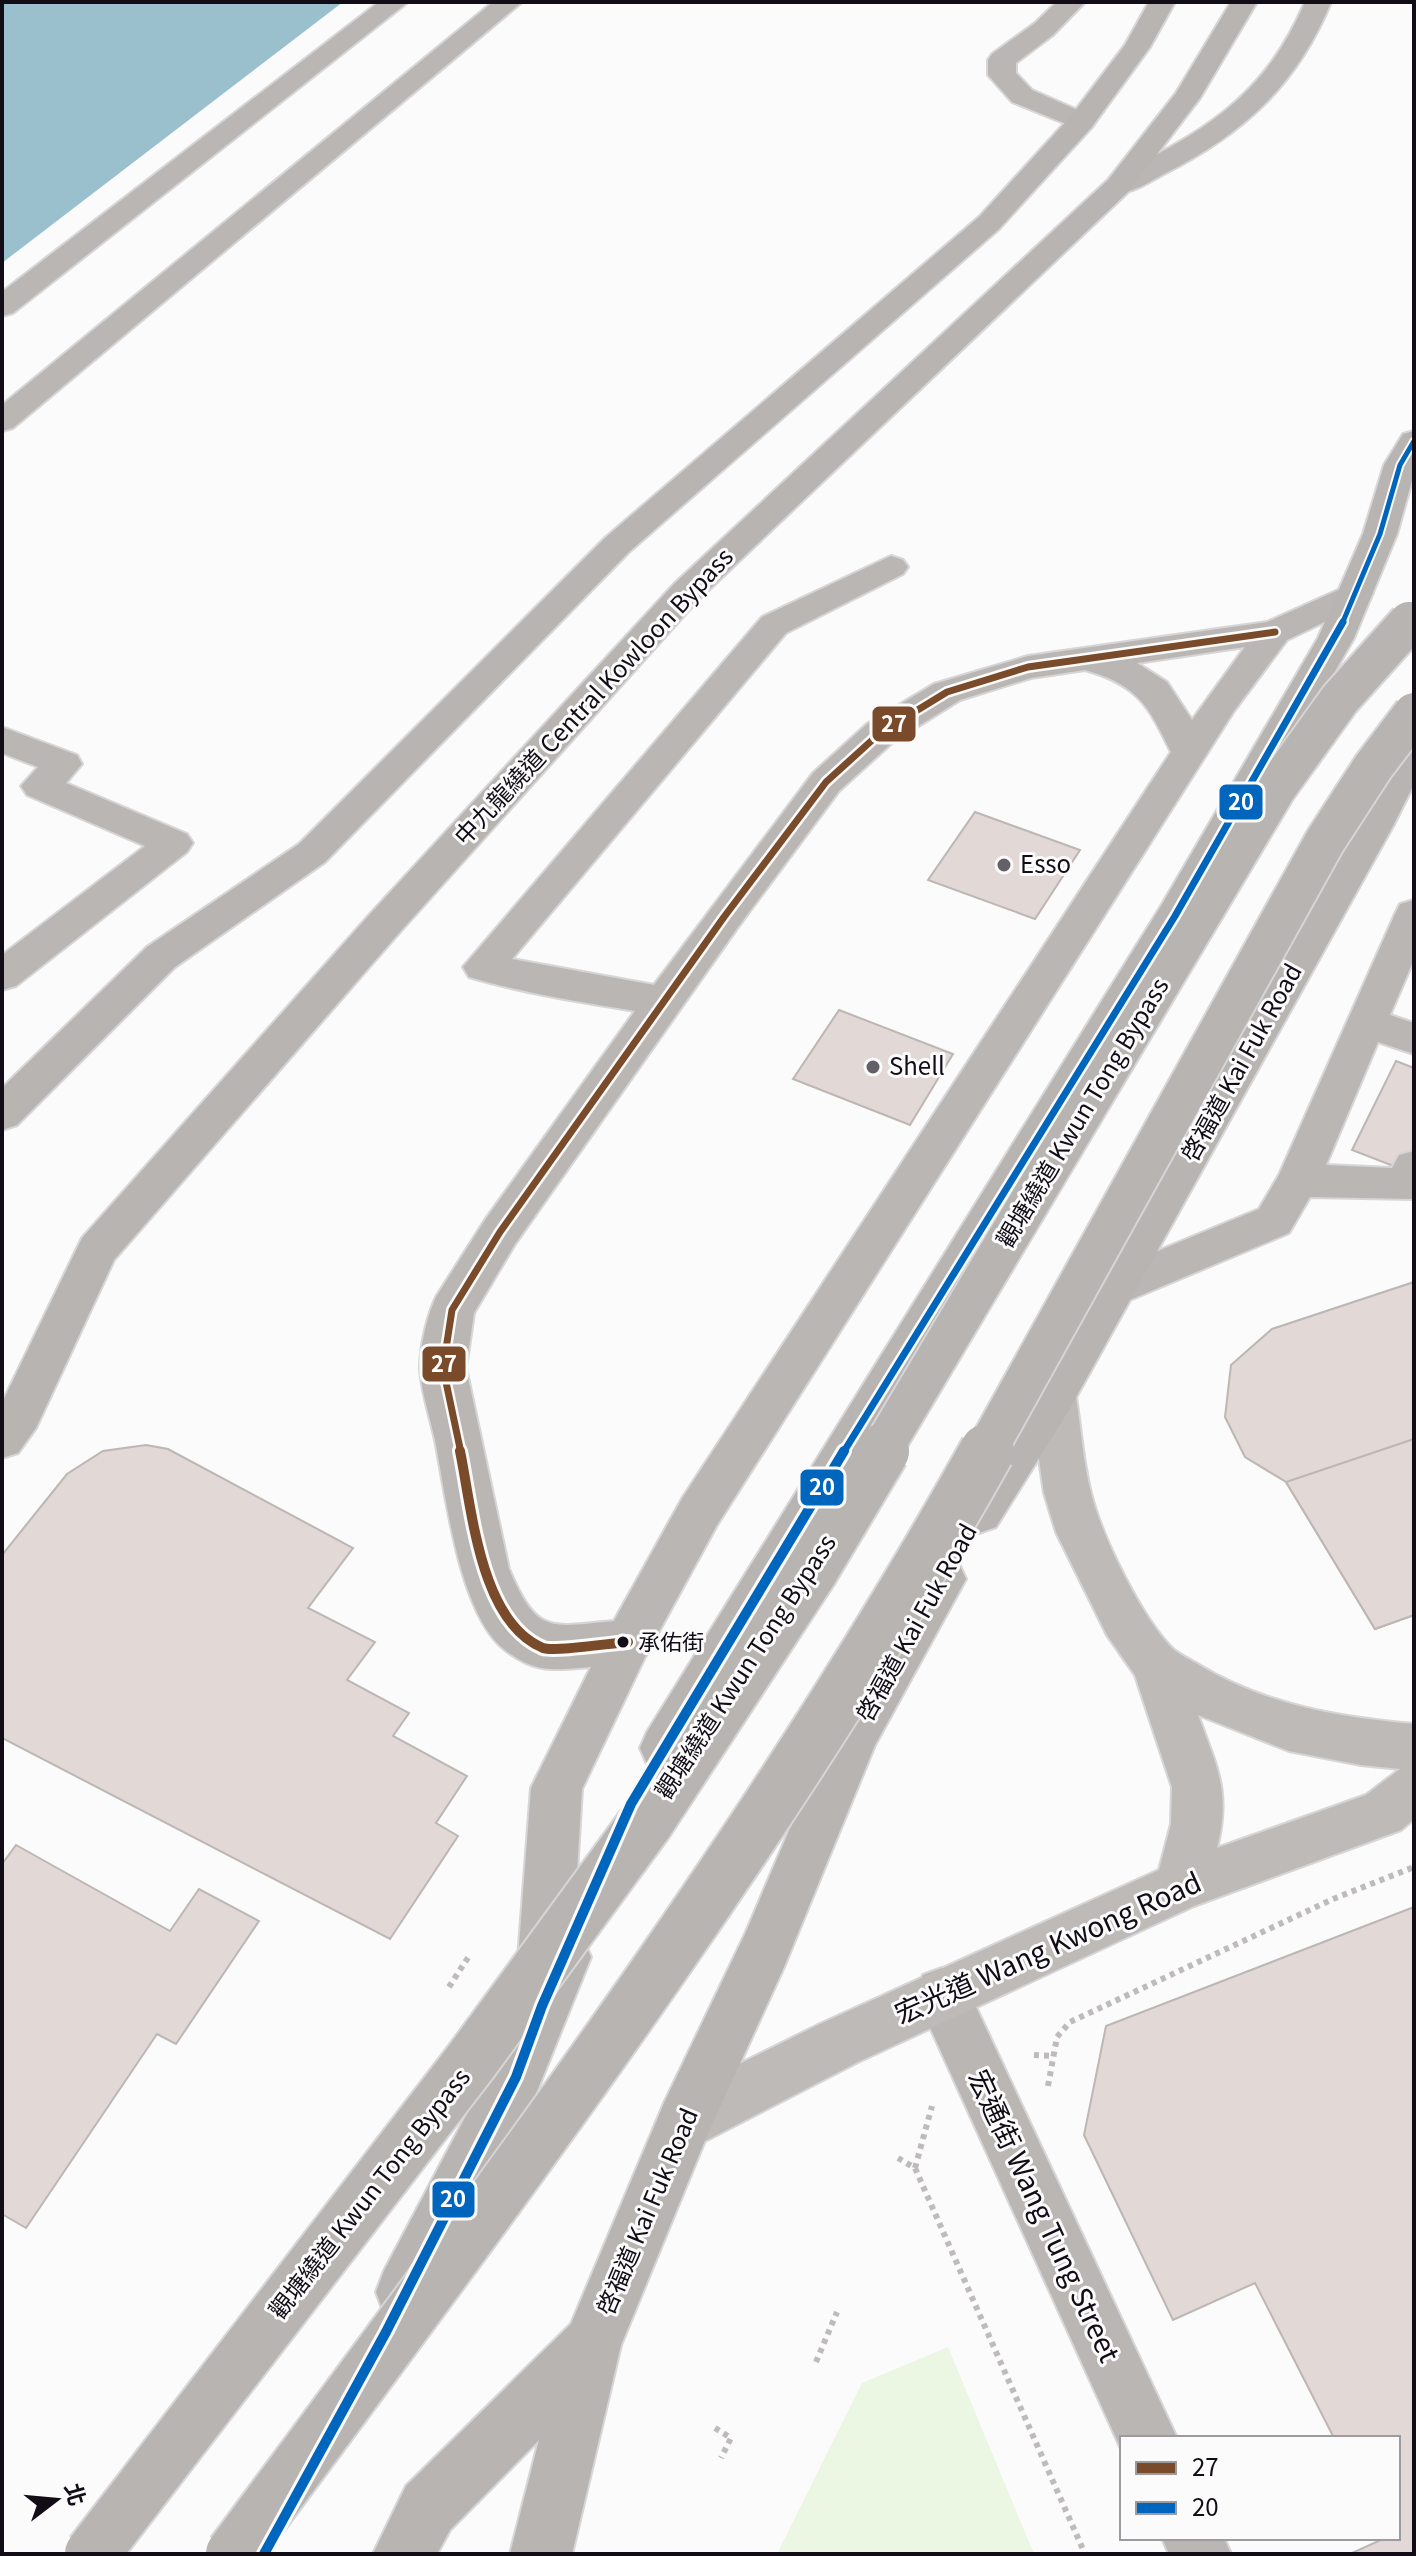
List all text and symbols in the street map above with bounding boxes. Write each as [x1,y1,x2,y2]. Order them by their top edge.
street label: 中九龍繞道 Central Kowloon Bypass [445,539,740,852]
line badge: 27 [871,705,917,743]
text: 27 [881,706,907,738]
line badge: 20 [1218,783,1264,821]
text: 20 [1228,784,1254,816]
place label: Esso [1020,845,1071,880]
marker: Esso [995,856,1013,874]
street label: 啓福道 Kai Fuk Road [1171,956,1309,1167]
street label: 觀塘繞道 Kwun Tong Bypass [986,970,1175,1253]
place label: Shell [889,1047,945,1082]
marker: Shell [864,1058,882,1076]
line badge: 27 [421,1345,467,1383]
text: 27 [431,1346,457,1378]
line badge: 20 [799,1468,845,1507]
text: 20 [809,1469,835,1501]
street label: 啓福道 Kai Fuk Road [846,1516,984,1727]
street label: 觀塘繞道 Kwun Tong Bypass [645,1526,843,1805]
place label: 承佑街 [638,1624,704,1656]
marker: 承佑街 [615,1634,631,1650]
street label: 宏光道 Wang Kwong Road [887,1860,1207,2032]
street label: 觀塘繞道 Kwun Tong Bypass [259,2060,477,2325]
street label: 宏通街 Wang Tung Street [960,2062,1131,2368]
street label: 啓福道 Kai Fuk Road [586,2102,705,2320]
line badge: 20 [431,2180,476,2219]
text: 20 [440,2181,466,2213]
legend [1120,2436,1400,2540]
text: 27 [1192,2448,1219,2483]
north arrow [16,2460,96,2540]
text: 北 [59,2479,96,2509]
text: 20 [1192,2488,1219,2523]

